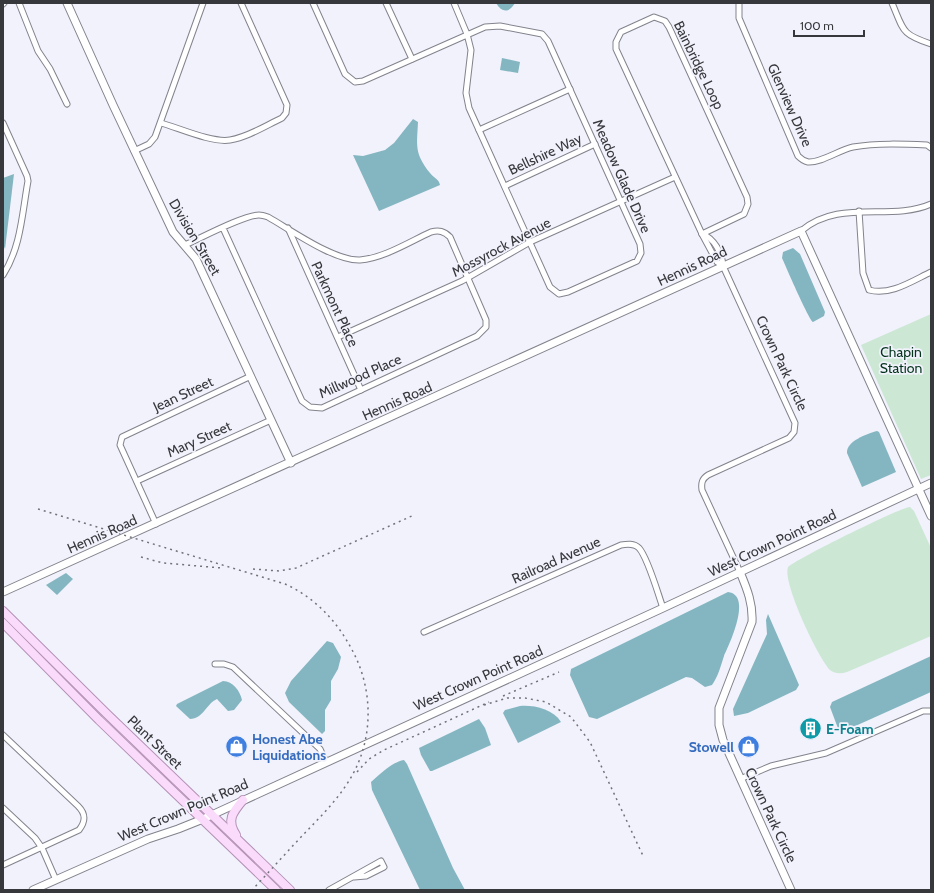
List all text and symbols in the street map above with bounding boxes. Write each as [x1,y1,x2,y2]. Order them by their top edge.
scale bar [794,12,864,38]
street label: Bainbridge Loop [670,18,728,112]
text: 100 m [800,18,834,33]
street label: Glenview Drive [764,61,816,149]
street label: Meadow Glade Drive [589,116,655,236]
street label: Bellshire Way [505,129,585,179]
street label: Division Street [165,195,225,279]
street label: Mossyrock Avenue [448,213,554,281]
street label: Hennis Road [654,242,730,290]
street label: Parkmont Place [307,258,363,350]
street label: Crown Park Circle [752,313,812,413]
park label: Chapin Station [880,343,922,377]
street label: Millwood Place [316,350,404,402]
street label: Jean Street [149,372,216,416]
street label: Hennis Road [359,378,435,424]
street label: Mary Street [164,417,234,461]
street label: West Crown Point Road [705,505,839,581]
street label: Hennis Road [64,511,140,557]
street label: Railroad Avenue [509,532,603,588]
street label: West Crown Point Road [411,641,545,715]
street label: Plant Street [124,711,186,773]
building icon: E-Foam [797,716,823,742]
place label: E-Foam [826,720,874,738]
place label: Honest Abe Liquidations [252,730,326,764]
shop icon: Honest Abe Liquidations [223,734,249,760]
shop icon: Stowell [736,734,762,760]
place label: Stowell [689,738,734,756]
street label: Crown Park Circle [741,765,801,865]
street label: West Crown Point Road [115,774,251,846]

